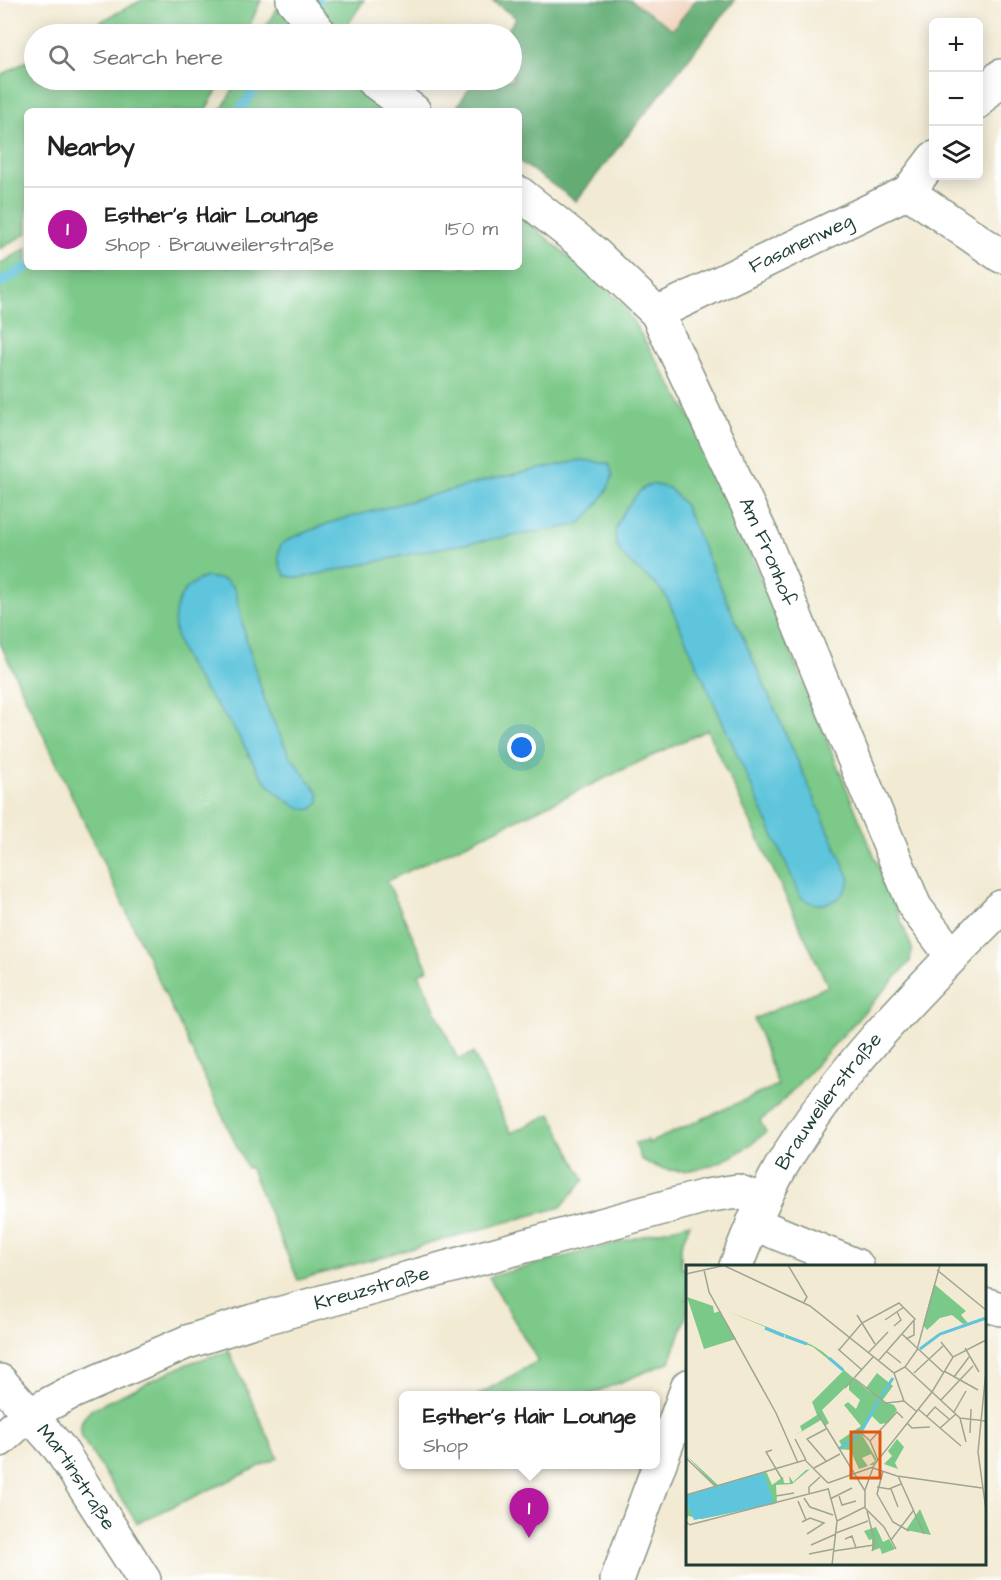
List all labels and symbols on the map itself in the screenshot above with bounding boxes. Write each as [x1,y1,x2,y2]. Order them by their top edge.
street label: Fasanenweg [744,206,858,281]
street label: Am Fronhof [732,493,803,610]
your location [507,733,536,762]
street label: Brauweilerstraße [768,1026,889,1175]
street label: Kreuzstraße [311,1259,433,1317]
inset map [686,1265,986,1565]
street label: Martinstraße [30,1418,123,1536]
pin: 1 [510,1488,548,1538]

